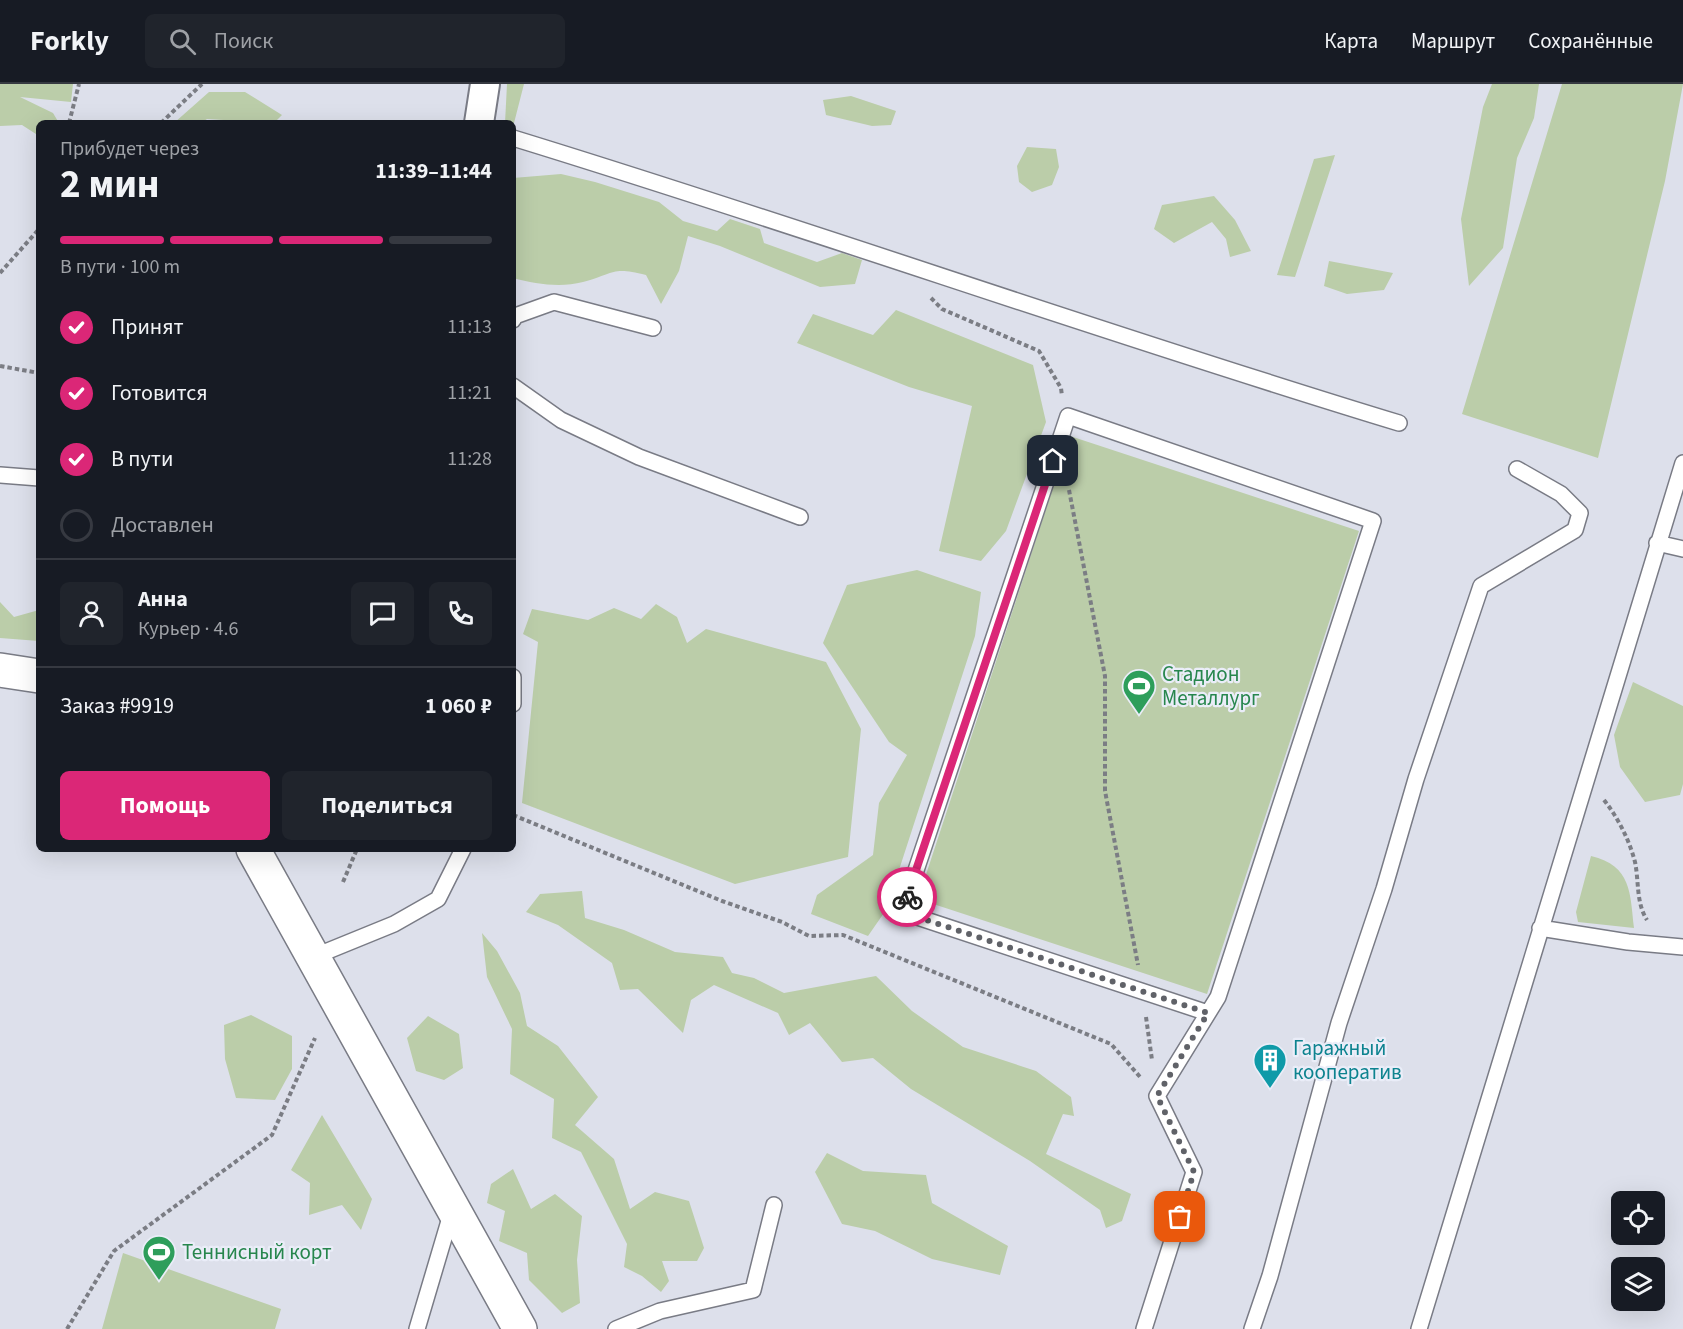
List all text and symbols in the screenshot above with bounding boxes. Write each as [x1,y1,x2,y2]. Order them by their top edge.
search box [145,14,565,68]
text: Forkly [30,21,109,61]
icon: search [166,25,199,58]
text: Поиск [214,25,273,57]
text: Карта [1324,26,1378,56]
text: Маршрут [1411,26,1495,56]
text: Сохранённые [1528,26,1653,56]
text: Прибудет через [60,135,199,163]
text: 11:39–11:44 [375,155,492,187]
text: 2 мин [60,157,160,213]
text: В пути · 100 m [60,253,180,281]
icon: check [60,311,93,344]
text: Принят [111,311,184,343]
text: 11:13 [447,313,492,341]
icon: check [60,377,93,410]
text: Готовится [111,377,208,409]
text: 11:21 [447,379,492,407]
pin [1027,435,1078,486]
icon: check [60,443,93,476]
text: В пути [111,443,173,475]
icon: home [1036,444,1069,477]
text: 11:28 [447,445,492,473]
text: Доставлен [111,509,214,541]
button: person [60,582,123,645]
button: chat [351,582,414,645]
button: phone [429,582,492,645]
text: Анна [138,583,188,615]
text: Курьер · 4.6 [138,615,238,643]
place label: Стадион Металлург [1162,659,1260,713]
sports icon: Стадион Металлург [1121,668,1157,715]
text: Заказ #9919 [60,690,174,722]
text: 1 060 ₽ [425,690,492,722]
button: Помощь [60,771,270,840]
button: Поделиться [282,771,492,840]
courier [877,867,937,927]
icon: bike [891,881,924,914]
place label: Гаражный кооператив [1293,1033,1402,1087]
building icon: Гаражный кооператив [1252,1042,1288,1089]
pin [1154,1191,1205,1242]
map controls [1611,1191,1665,1311]
button: locate [1611,1191,1665,1245]
icon: bag [1163,1200,1196,1233]
sports icon: Теннисный корт [141,1234,177,1281]
place label: Теннисный корт [182,1237,332,1267]
button: layers [1611,1257,1665,1311]

